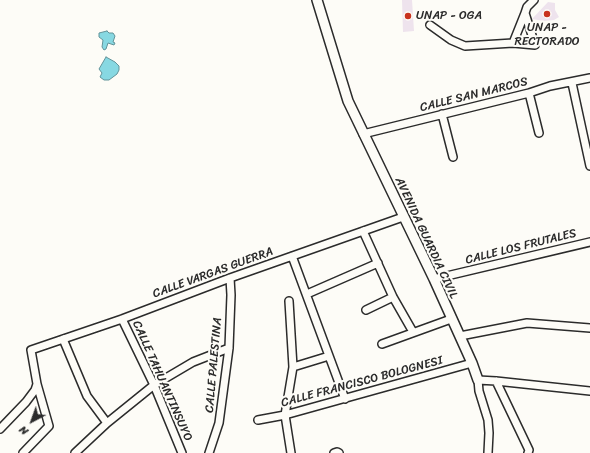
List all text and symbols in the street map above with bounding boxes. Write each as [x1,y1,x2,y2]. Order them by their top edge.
place label: UNAP - OGA [416,9,482,23]
marker: UNAP - RECTORADO [542,9,552,19]
marker: UNAP - OGA [403,11,413,21]
place label: UNAP - RECTORADO [514,21,580,49]
street label: CALLE SAN MARCOS [419,75,529,115]
street label: AVENIDA GUARDIA CIVIL [392,175,460,301]
street label: CALLE LOS FRUTALES [464,226,578,268]
street label: CALLE VARGAS GUERRA [151,245,275,301]
street label: CALLE PALESTINA [203,317,225,413]
street label: CALLE TAHUANTINSUYO [129,318,195,444]
street label: CALLE FRANCISCO BOLOGNESI [280,353,444,411]
north arrow [12,401,52,441]
text: N [15,421,33,440]

